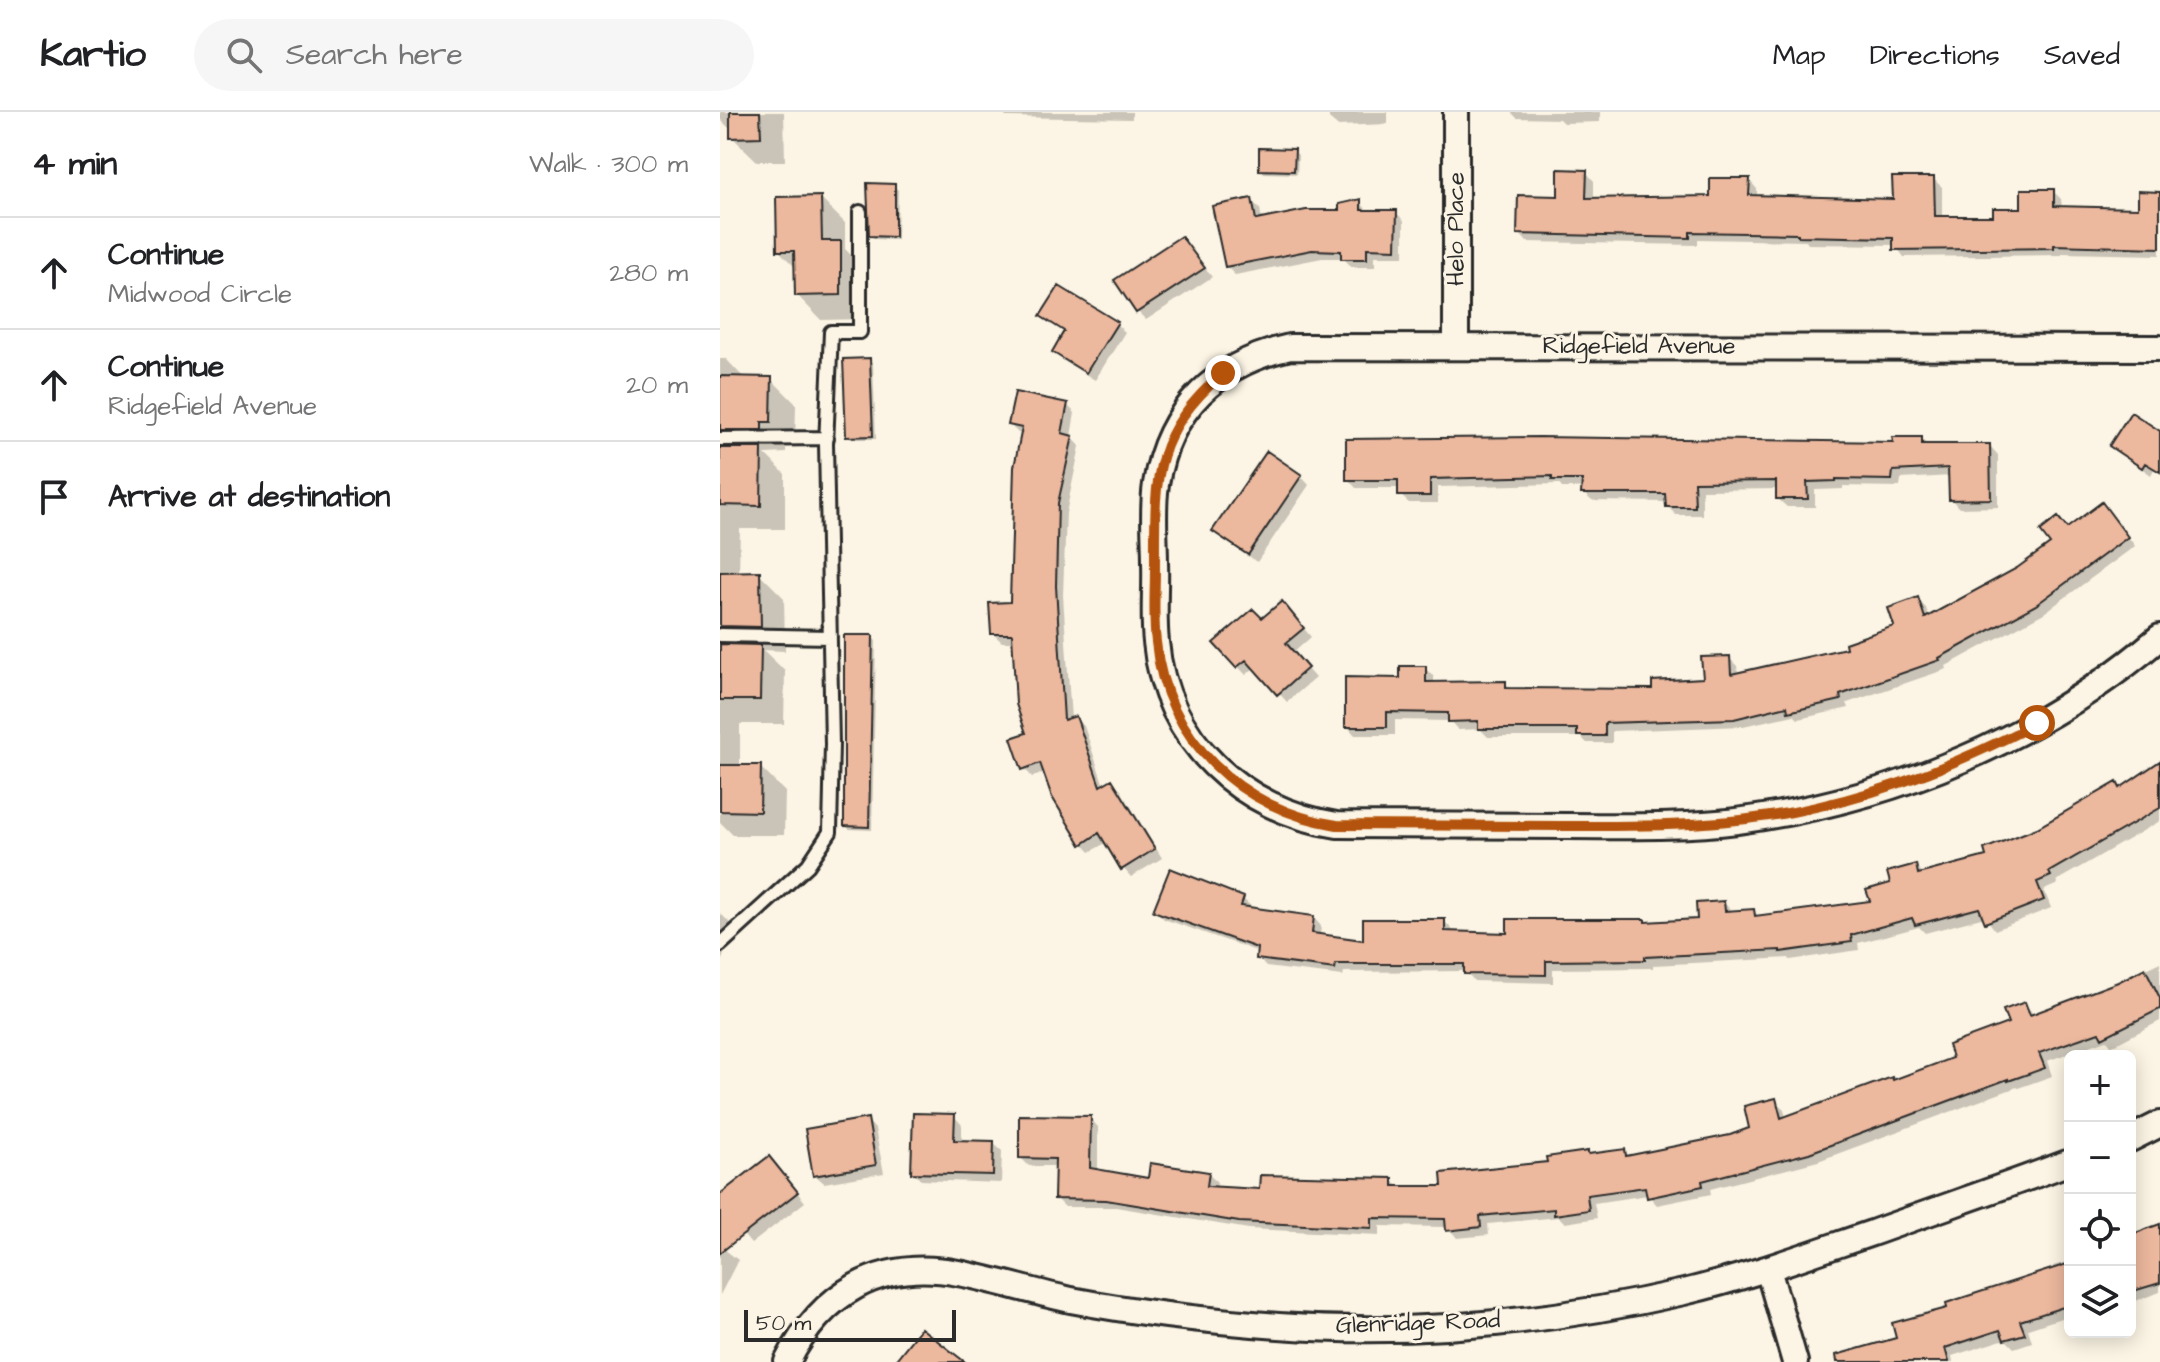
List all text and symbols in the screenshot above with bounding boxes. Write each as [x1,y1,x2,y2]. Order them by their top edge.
search box [194,19,754,91]
text: Kartio [40,29,146,81]
icon: search [222,33,266,77]
text: Search here [286,34,463,76]
text: Map [1773,36,1826,75]
text: Directions [1870,36,2000,75]
text: Saved [2044,36,2120,75]
text: 4 min [32,140,117,188]
text: Walk · 300 m [529,146,688,182]
street label: Helo Place [1439,172,1473,286]
text: Continue [108,234,224,276]
icon: ahead [32,251,76,295]
text: 280 m [609,255,688,291]
text: Midwood Circle [108,276,292,312]
street label: Ridgefield Avenue [1543,329,1735,364]
text: Continue [108,346,224,388]
route end [1205,355,1241,391]
icon: ahead [32,363,76,407]
text: 20 m [626,367,688,403]
text: Ridgefield Avenue [108,388,317,424]
icon: arrive [32,475,76,519]
text: Arrive at destination [108,476,390,518]
route start [2019,705,2055,741]
map controls [2064,1050,2136,1338]
button: + [2064,1050,2136,1122]
button: − [2064,1122,2136,1194]
button: locate [2064,1194,2136,1266]
button: layers [2064,1266,2136,1338]
street label: Glenridge Road [1335,1303,1501,1344]
scale bar [744,1306,956,1342]
text: 50 m [756,1308,811,1339]

